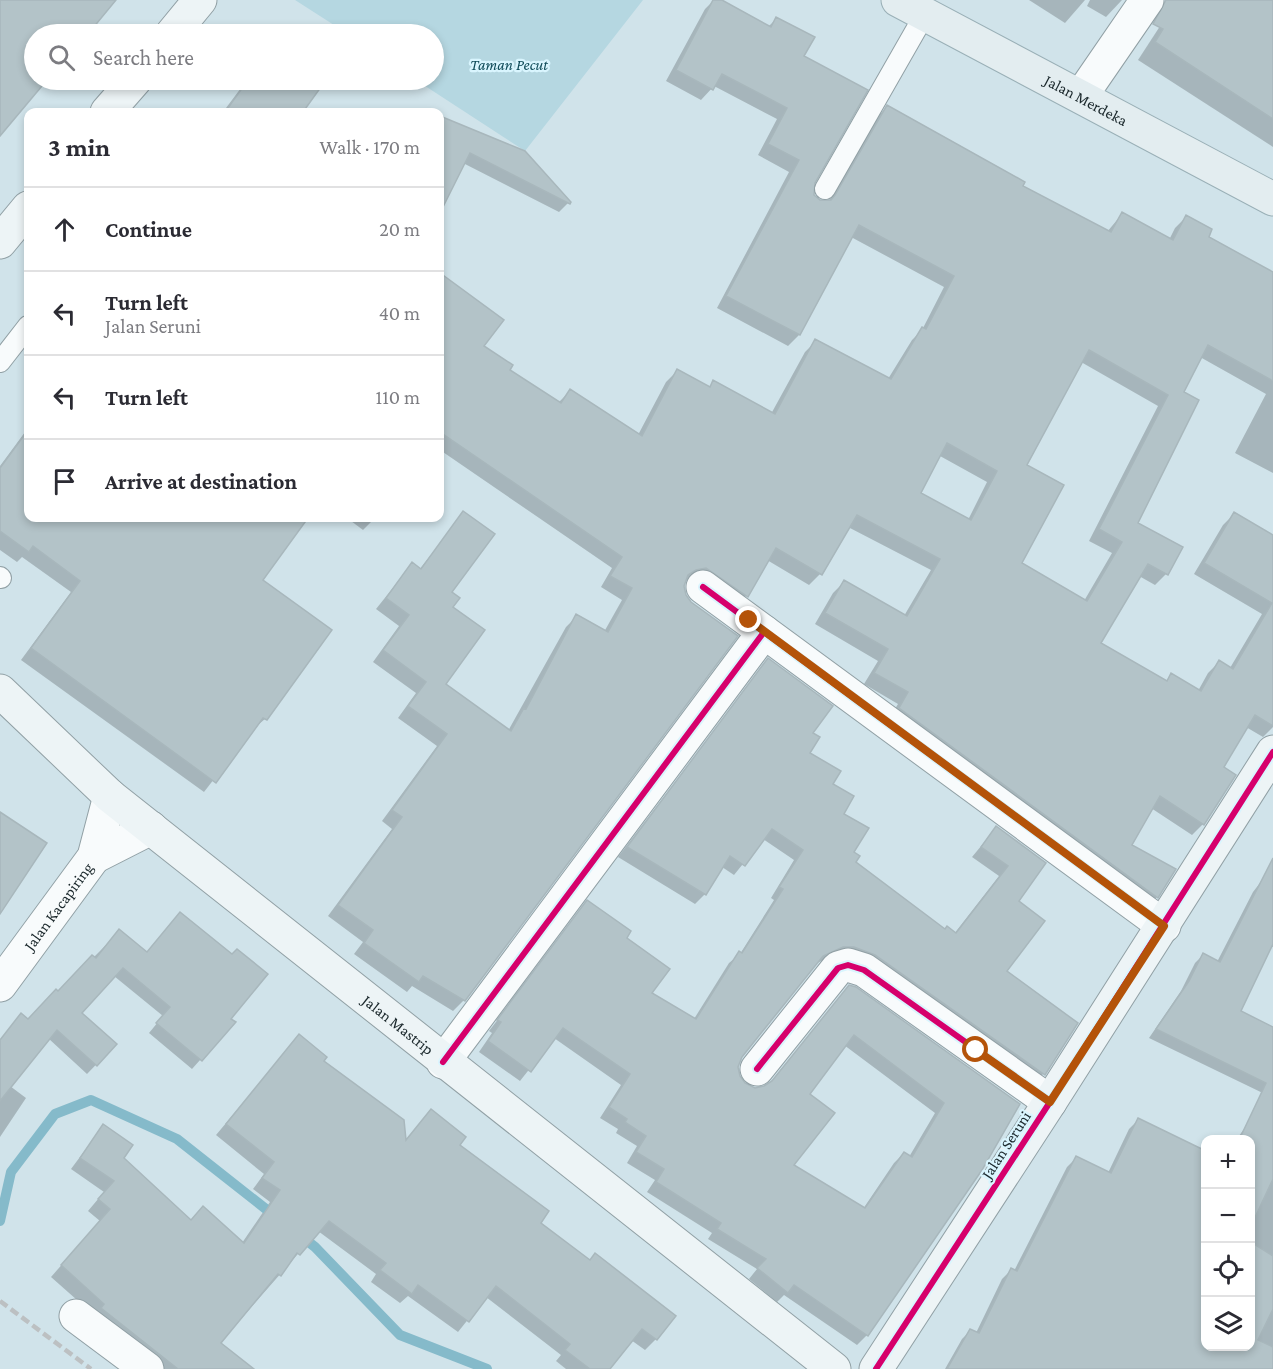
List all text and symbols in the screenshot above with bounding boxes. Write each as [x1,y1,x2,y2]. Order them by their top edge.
search box [24,24,444,90]
icon: search [45,41,78,74]
text: Search here [93,45,194,70]
park label: Taman Pecut [470,56,548,73]
street label: Jalan Merdeka [1040,70,1131,129]
text: 3 min [48,133,110,162]
text: Walk · 170 m [319,136,420,158]
icon: ahead [48,213,81,246]
text: Continue [105,217,192,242]
text: 20 m [379,218,420,240]
text: Turn left [105,290,188,315]
icon: left [48,297,81,330]
text: 40 m [379,302,420,324]
text: Jalan Seruni [105,315,201,337]
icon: left [48,381,81,414]
text: Turn left [105,385,188,410]
text: 110 m [376,386,420,408]
icon: arrive [48,465,81,498]
text: Arrive at destination [105,469,297,494]
route end [735,606,761,632]
street label: Jalan Kacapiring [19,859,97,955]
street label: Jalan Mastrip [357,990,437,1058]
route start [962,1036,988,1062]
street label: Jalan Seruni [977,1108,1035,1184]
map controls [1201,1135,1255,1351]
button: + [1201,1135,1255,1189]
button: − [1201,1189,1255,1243]
button: locate [1201,1243,1255,1297]
button: layers [1201,1297,1255,1351]

